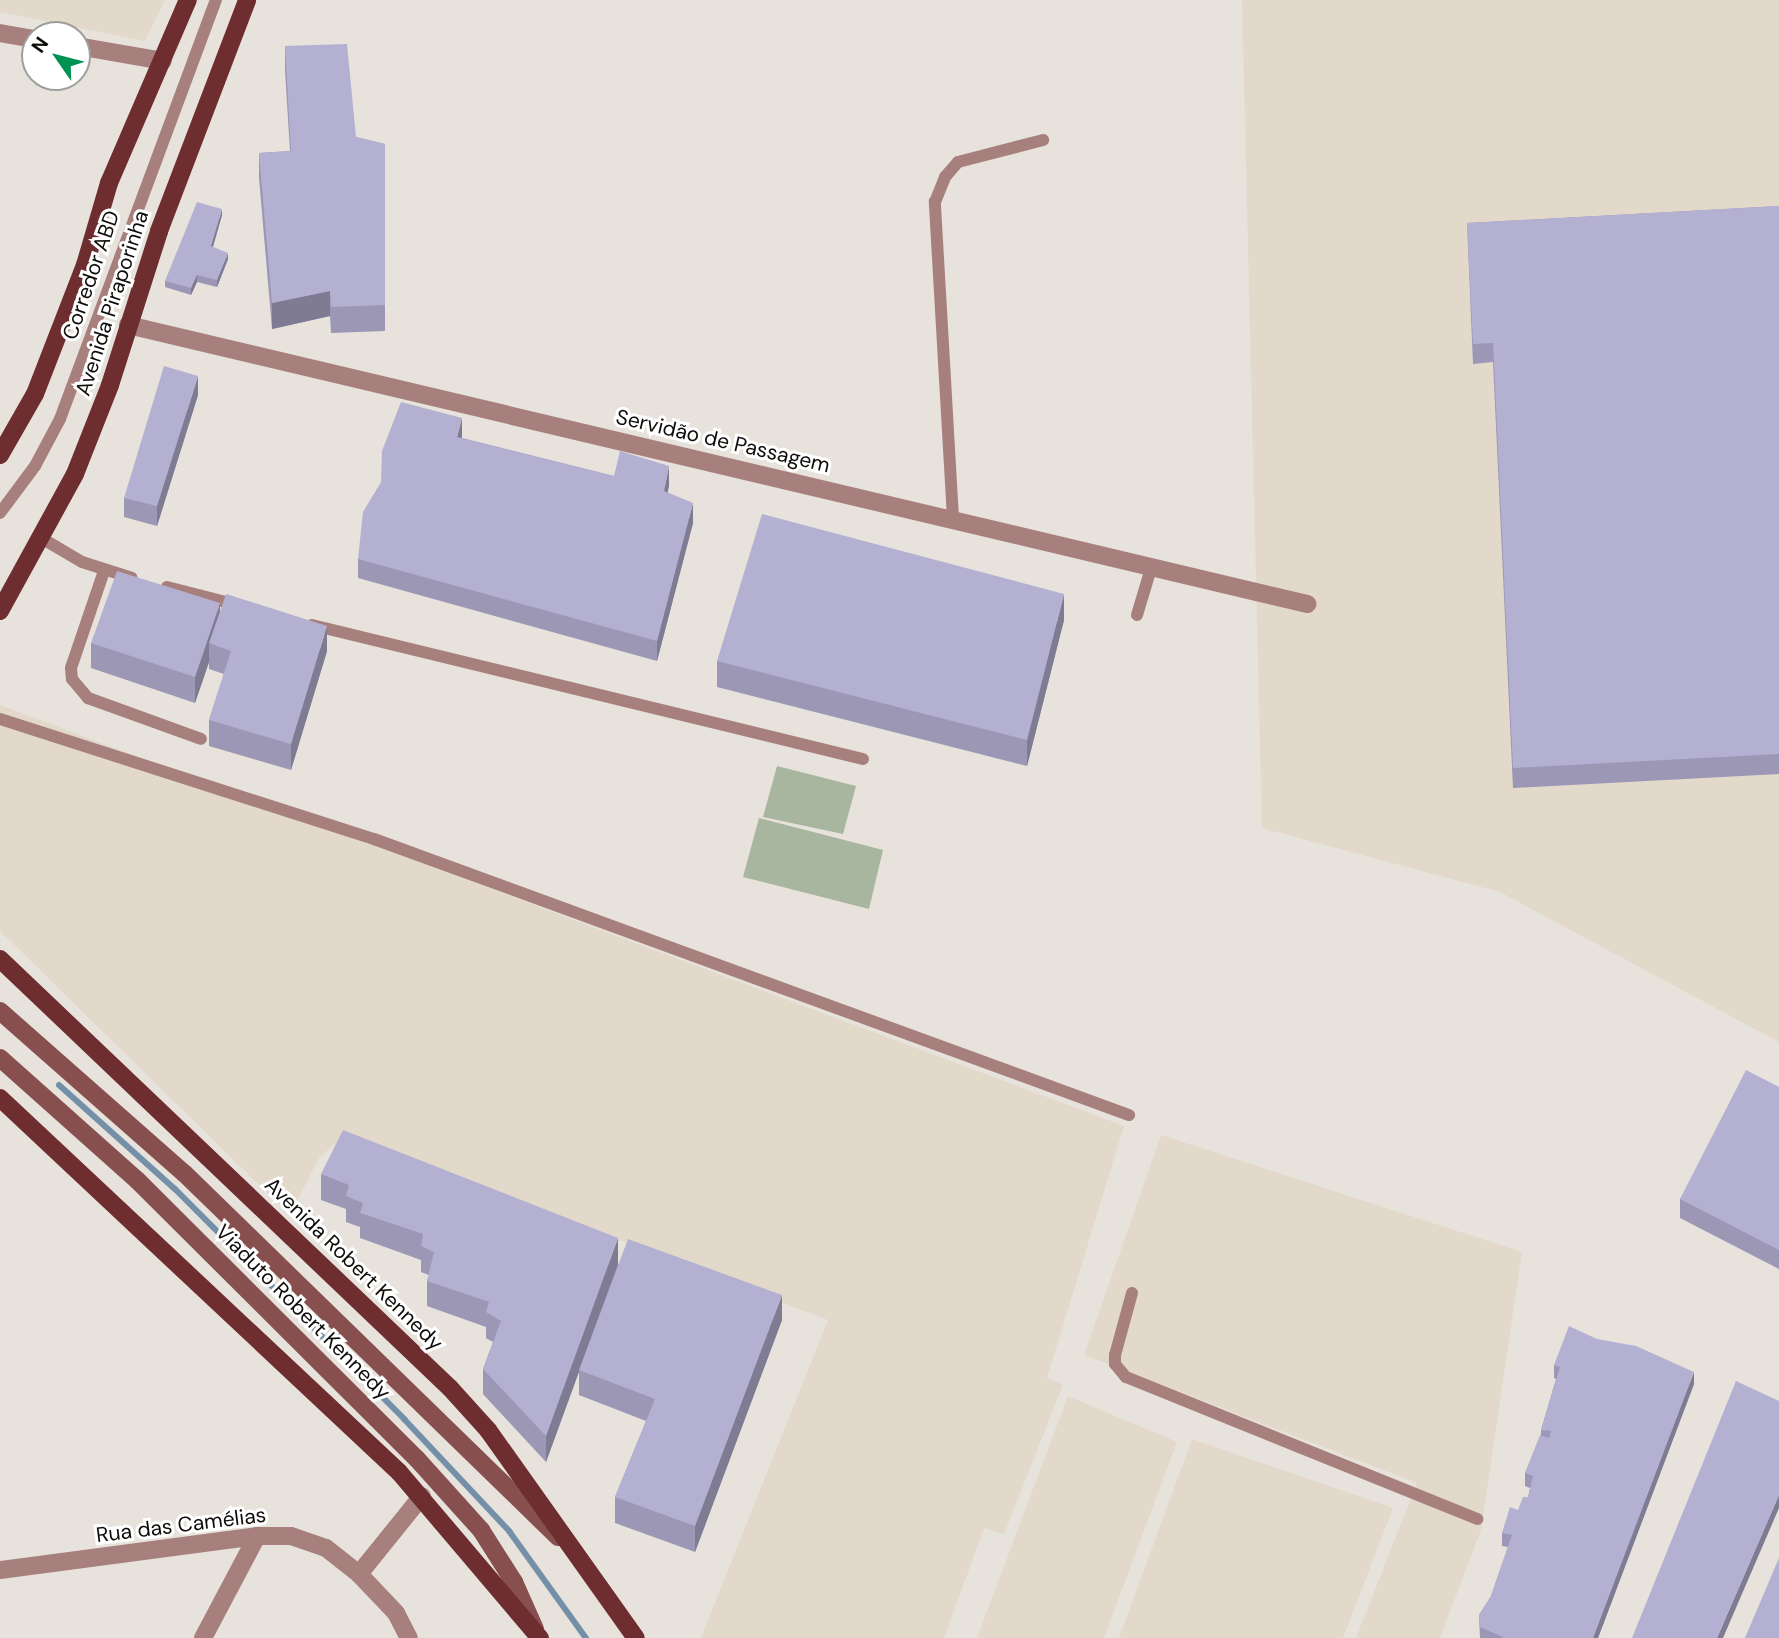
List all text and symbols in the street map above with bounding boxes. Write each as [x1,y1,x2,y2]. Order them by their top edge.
north arrow [21,21,91,91]
text: N [26,32,54,58]
street label: Corredor ABD [57,207,125,343]
street label: Avenida Piraporinha [70,207,154,399]
street label: Servidão de Passagem [614,404,832,478]
street label: Avenida Robert Kennedy [260,1172,448,1356]
street label: Viaduto Robert Kennedy [210,1219,396,1405]
street label: Rua das Camélias [95,1502,267,1548]

